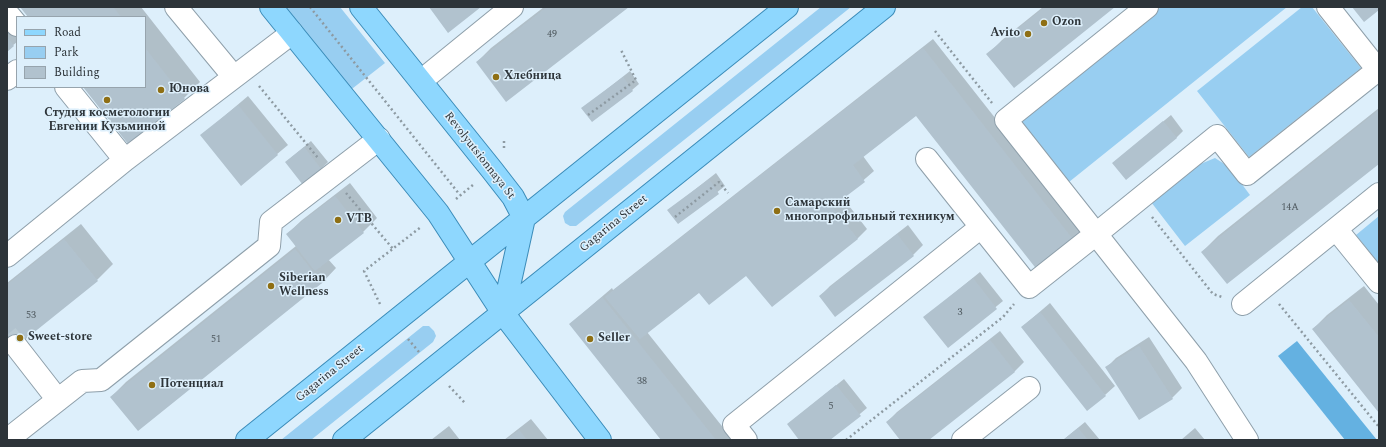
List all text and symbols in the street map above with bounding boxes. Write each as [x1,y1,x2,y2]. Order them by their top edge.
legend [16,16,146,88]
place label: Ozon [1052,16,1081,30]
marker: Ozon [1039,18,1049,28]
text: Road [54,23,81,42]
place label: Avito [990,27,1020,41]
house number: 49 [547,29,557,41]
marker: Avito [1023,29,1033,39]
text: Park [54,43,79,62]
text: Building [54,63,100,82]
place label: Хлебница [504,70,561,84]
marker: Хлебница [491,72,501,82]
place label: Юнова [169,83,209,97]
marker: Юнова [156,85,166,95]
marker: Студия косметологии Евгении Кузьминой [102,95,112,105]
place label: Студия косметологии Евгении Кузьминой [44,107,170,135]
street label: Revolyutsionnaya St [440,110,518,202]
street label: Gagarina Street [577,192,651,256]
place label: Самарский многопрофильный техникум [785,197,955,225]
house number: 14А [1281,202,1299,214]
marker: Самарский многопрофильный техникум [772,206,782,216]
place label: VTB [346,213,372,227]
marker: VTB [333,215,343,225]
place label: Siberian Wellness [279,272,329,300]
marker: Siberian Wellness [266,281,276,291]
house number: 3 [958,307,962,319]
house number: 53 [26,310,36,322]
place label: Sweet-store [28,331,92,345]
place label: Seller [598,332,630,346]
marker: Sweet-store [15,333,25,343]
house number: 51 [211,334,221,346]
marker: Seller [585,334,595,344]
street label: Gagarina Street [293,342,367,406]
house number: 38 [637,376,647,388]
place label: Потенциал [160,378,224,392]
marker: Потенциал [147,380,157,390]
house number: 5 [829,401,833,413]

